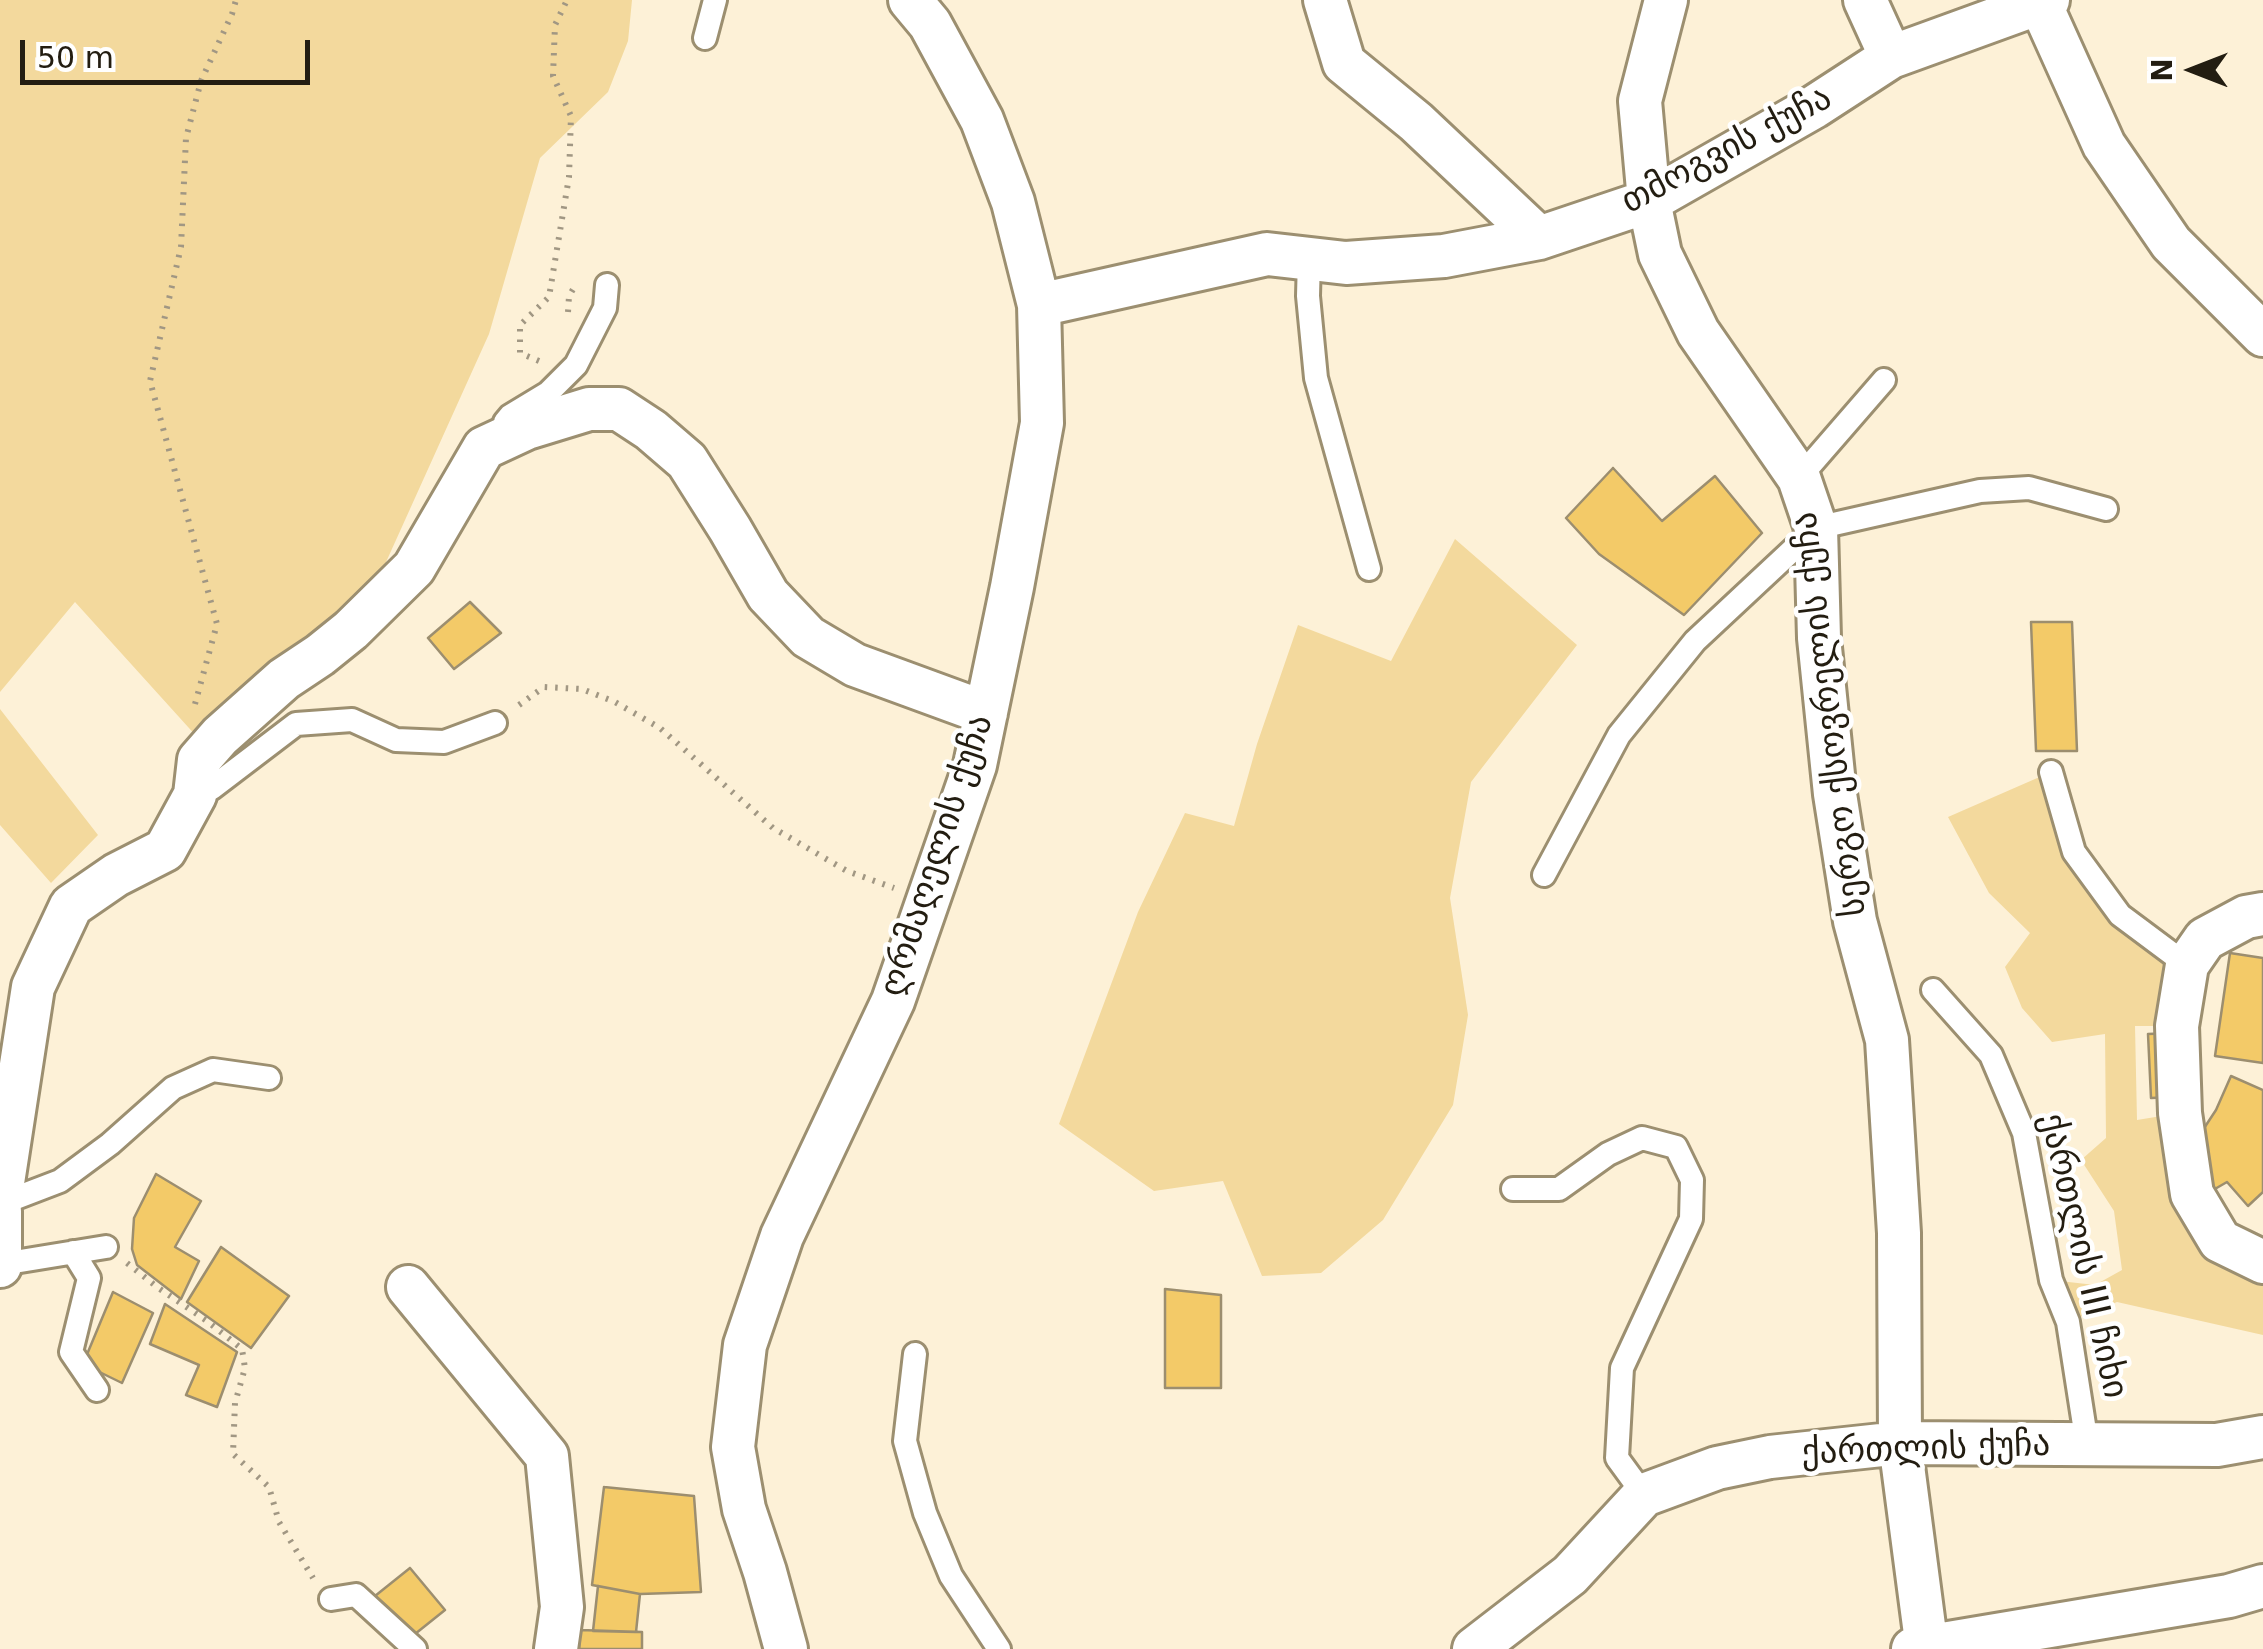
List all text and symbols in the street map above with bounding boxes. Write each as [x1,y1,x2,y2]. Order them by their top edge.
scale bar [25,20,315,82]
north arrow [2143,20,2243,120]
text: 50 m [37,40,114,75]
text: N [2146,58,2179,82]
street label: თმოგვის ქუჩა [1615,78,1839,224]
street label: სერგო ქსოვრელის ქუჩა [1785,509,1877,919]
street label: ღრმაღელის ქუჩა [873,710,1003,1002]
street label: ქართლის III ჩიხი [2029,1109,2135,1403]
street label: ქართლის ქუჩა [1801,1425,2051,1475]

